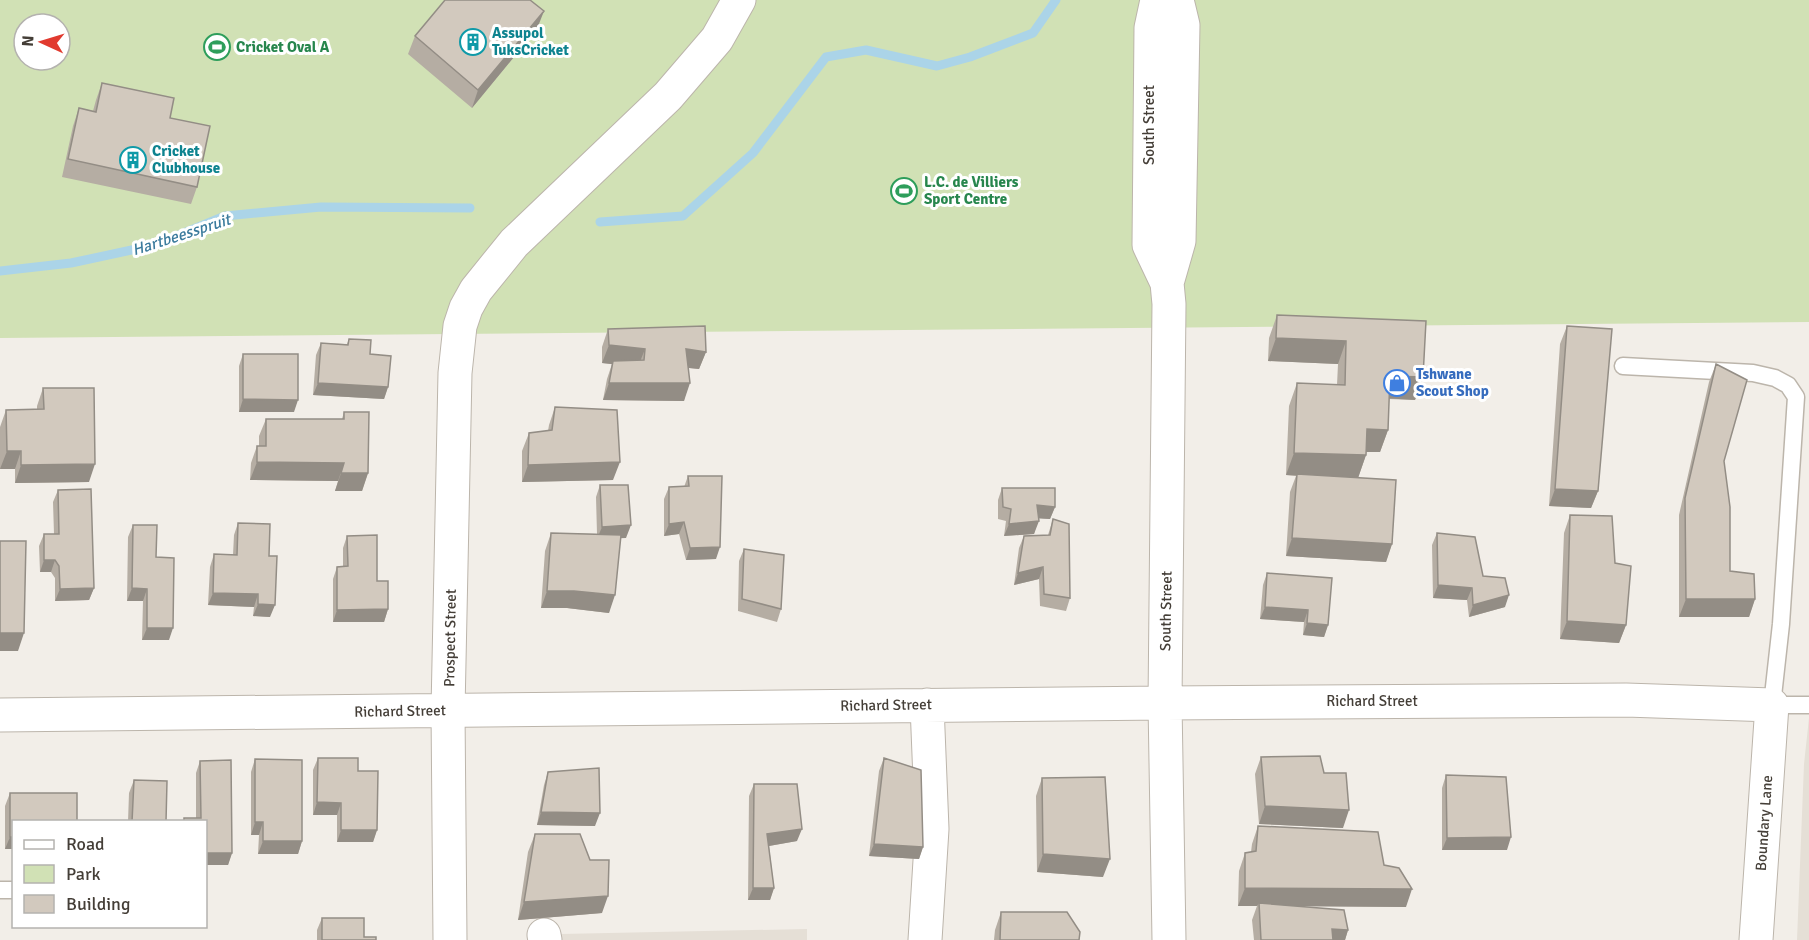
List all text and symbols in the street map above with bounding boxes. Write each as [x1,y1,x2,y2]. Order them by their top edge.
north arrow [12,12,72,72]
place label: Assupol TuksCricket [492,24,569,59]
building icon: Assupol TuksCricket [458,27,488,57]
sports icon: Cricket Oval A [202,32,232,62]
text: N [18,35,38,47]
place label: Cricket Oval A [236,38,330,56]
street label: South Street [1140,85,1158,165]
place label: Cricket Clubhouse [152,142,220,177]
building icon: Cricket Clubhouse [118,145,148,175]
place label: L.C. de Villiers Sport Centre [924,173,1019,208]
sports icon: L.C. de Villiers Sport Centre [889,176,919,206]
water label: Hartbeesspruit [130,209,235,260]
place label: Tshwane Scout Shop [1416,365,1489,400]
shop icon: Tshwane Scout Shop [1382,368,1412,398]
street label: South Street [1156,571,1176,651]
street label: Prospect Street [440,589,460,687]
street label: Richard Street [1326,692,1418,710]
street label: Richard Street [840,695,932,715]
street label: Richard Street [354,701,446,721]
street label: Boundary Lane [1752,774,1776,872]
legend [12,820,207,928]
text: Road [66,833,105,855]
text: Park [66,863,101,885]
text: Building [66,893,130,915]

